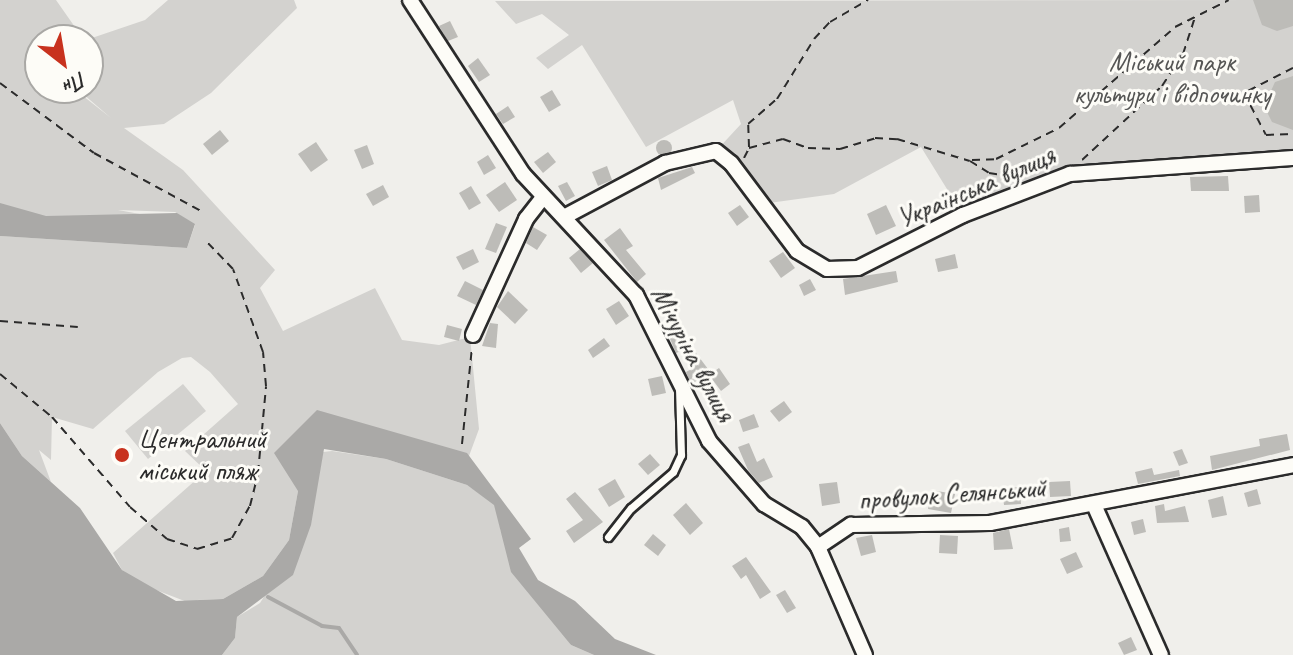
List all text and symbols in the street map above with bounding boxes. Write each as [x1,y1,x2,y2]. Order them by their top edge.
north arrow [24,24,104,104]
park label: Міський парк культури і відпочинку [1073,45,1271,111]
text: Пн [58,65,92,101]
street label: Українська вулиця [891,138,1061,236]
street label: Мічуріна вулиця [643,280,743,428]
place label: Центральний міський пляж [138,422,266,488]
marker: Центральний міський пляж [113,446,131,464]
street label: провулок Селянський [856,471,1048,517]

